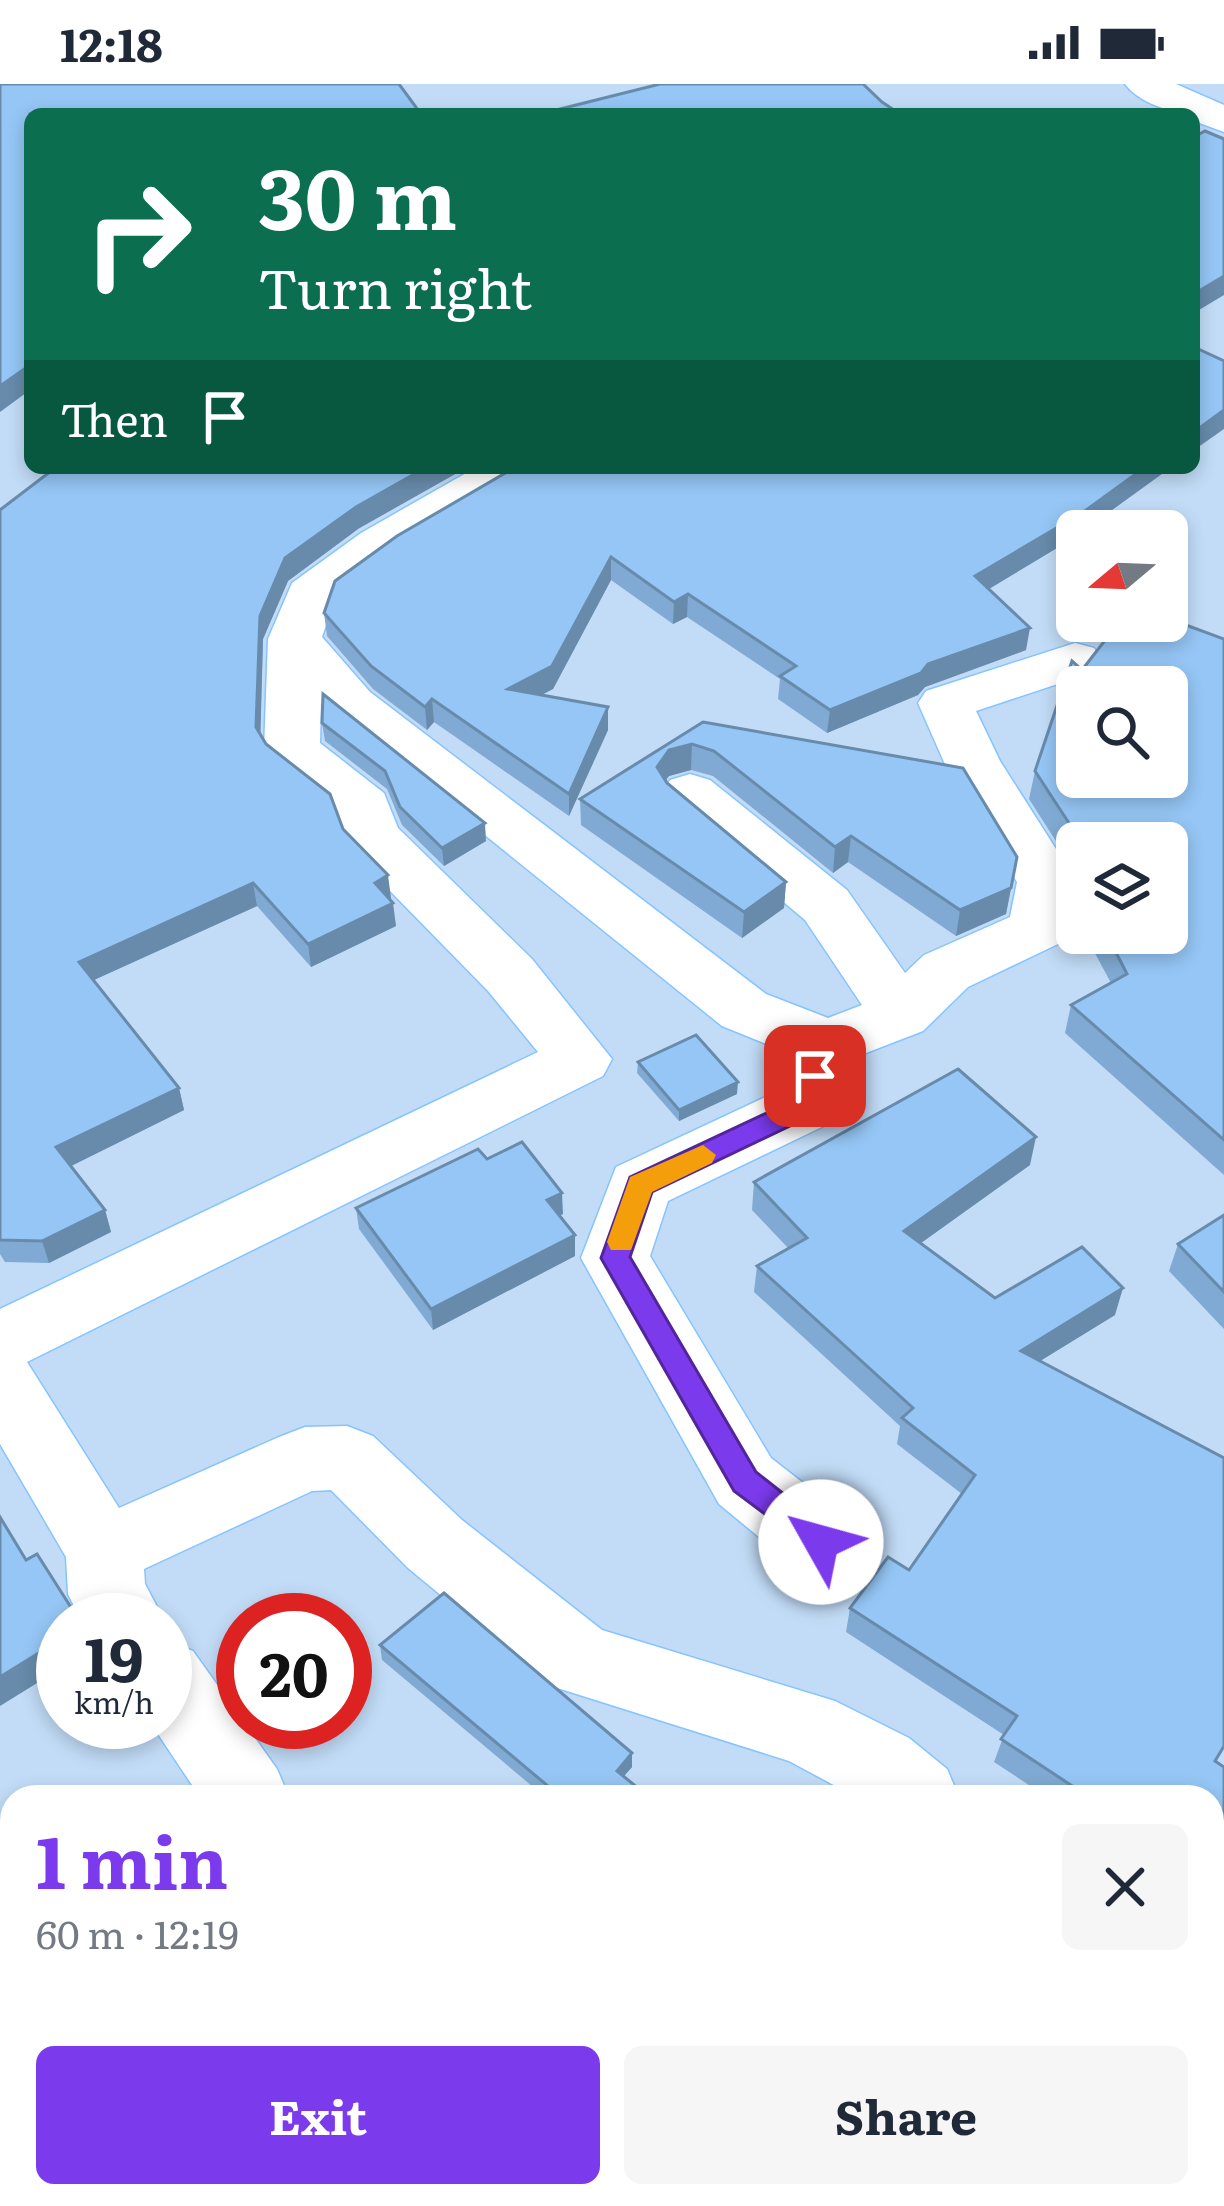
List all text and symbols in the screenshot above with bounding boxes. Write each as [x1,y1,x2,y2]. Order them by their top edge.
text: 12:18 [60,9,163,76]
text: 30 m [258,131,457,256]
icon: right [60,156,216,312]
text: Turn right [258,245,532,326]
text: Then [60,384,168,451]
icon: arrive [192,384,258,450]
north arrow [1056,510,1188,642]
map controls [1056,510,1188,954]
button: search [1056,666,1188,798]
button: layers [1056,822,1188,954]
pin [764,1025,866,1127]
icon: arrive [782,1043,848,1109]
position arrow [758,1479,884,1605]
speed limit sign: 20 [216,1593,372,1749]
text: 19 [84,1611,144,1700]
text: km/h [74,1679,154,1723]
text: 1 min [36,1804,228,1911]
button: close [1062,1824,1188,1950]
text: 60 m · 12:19 [36,1903,239,1961]
button: Exit [36,2046,600,2184]
button: Share [624,2046,1188,2184]

